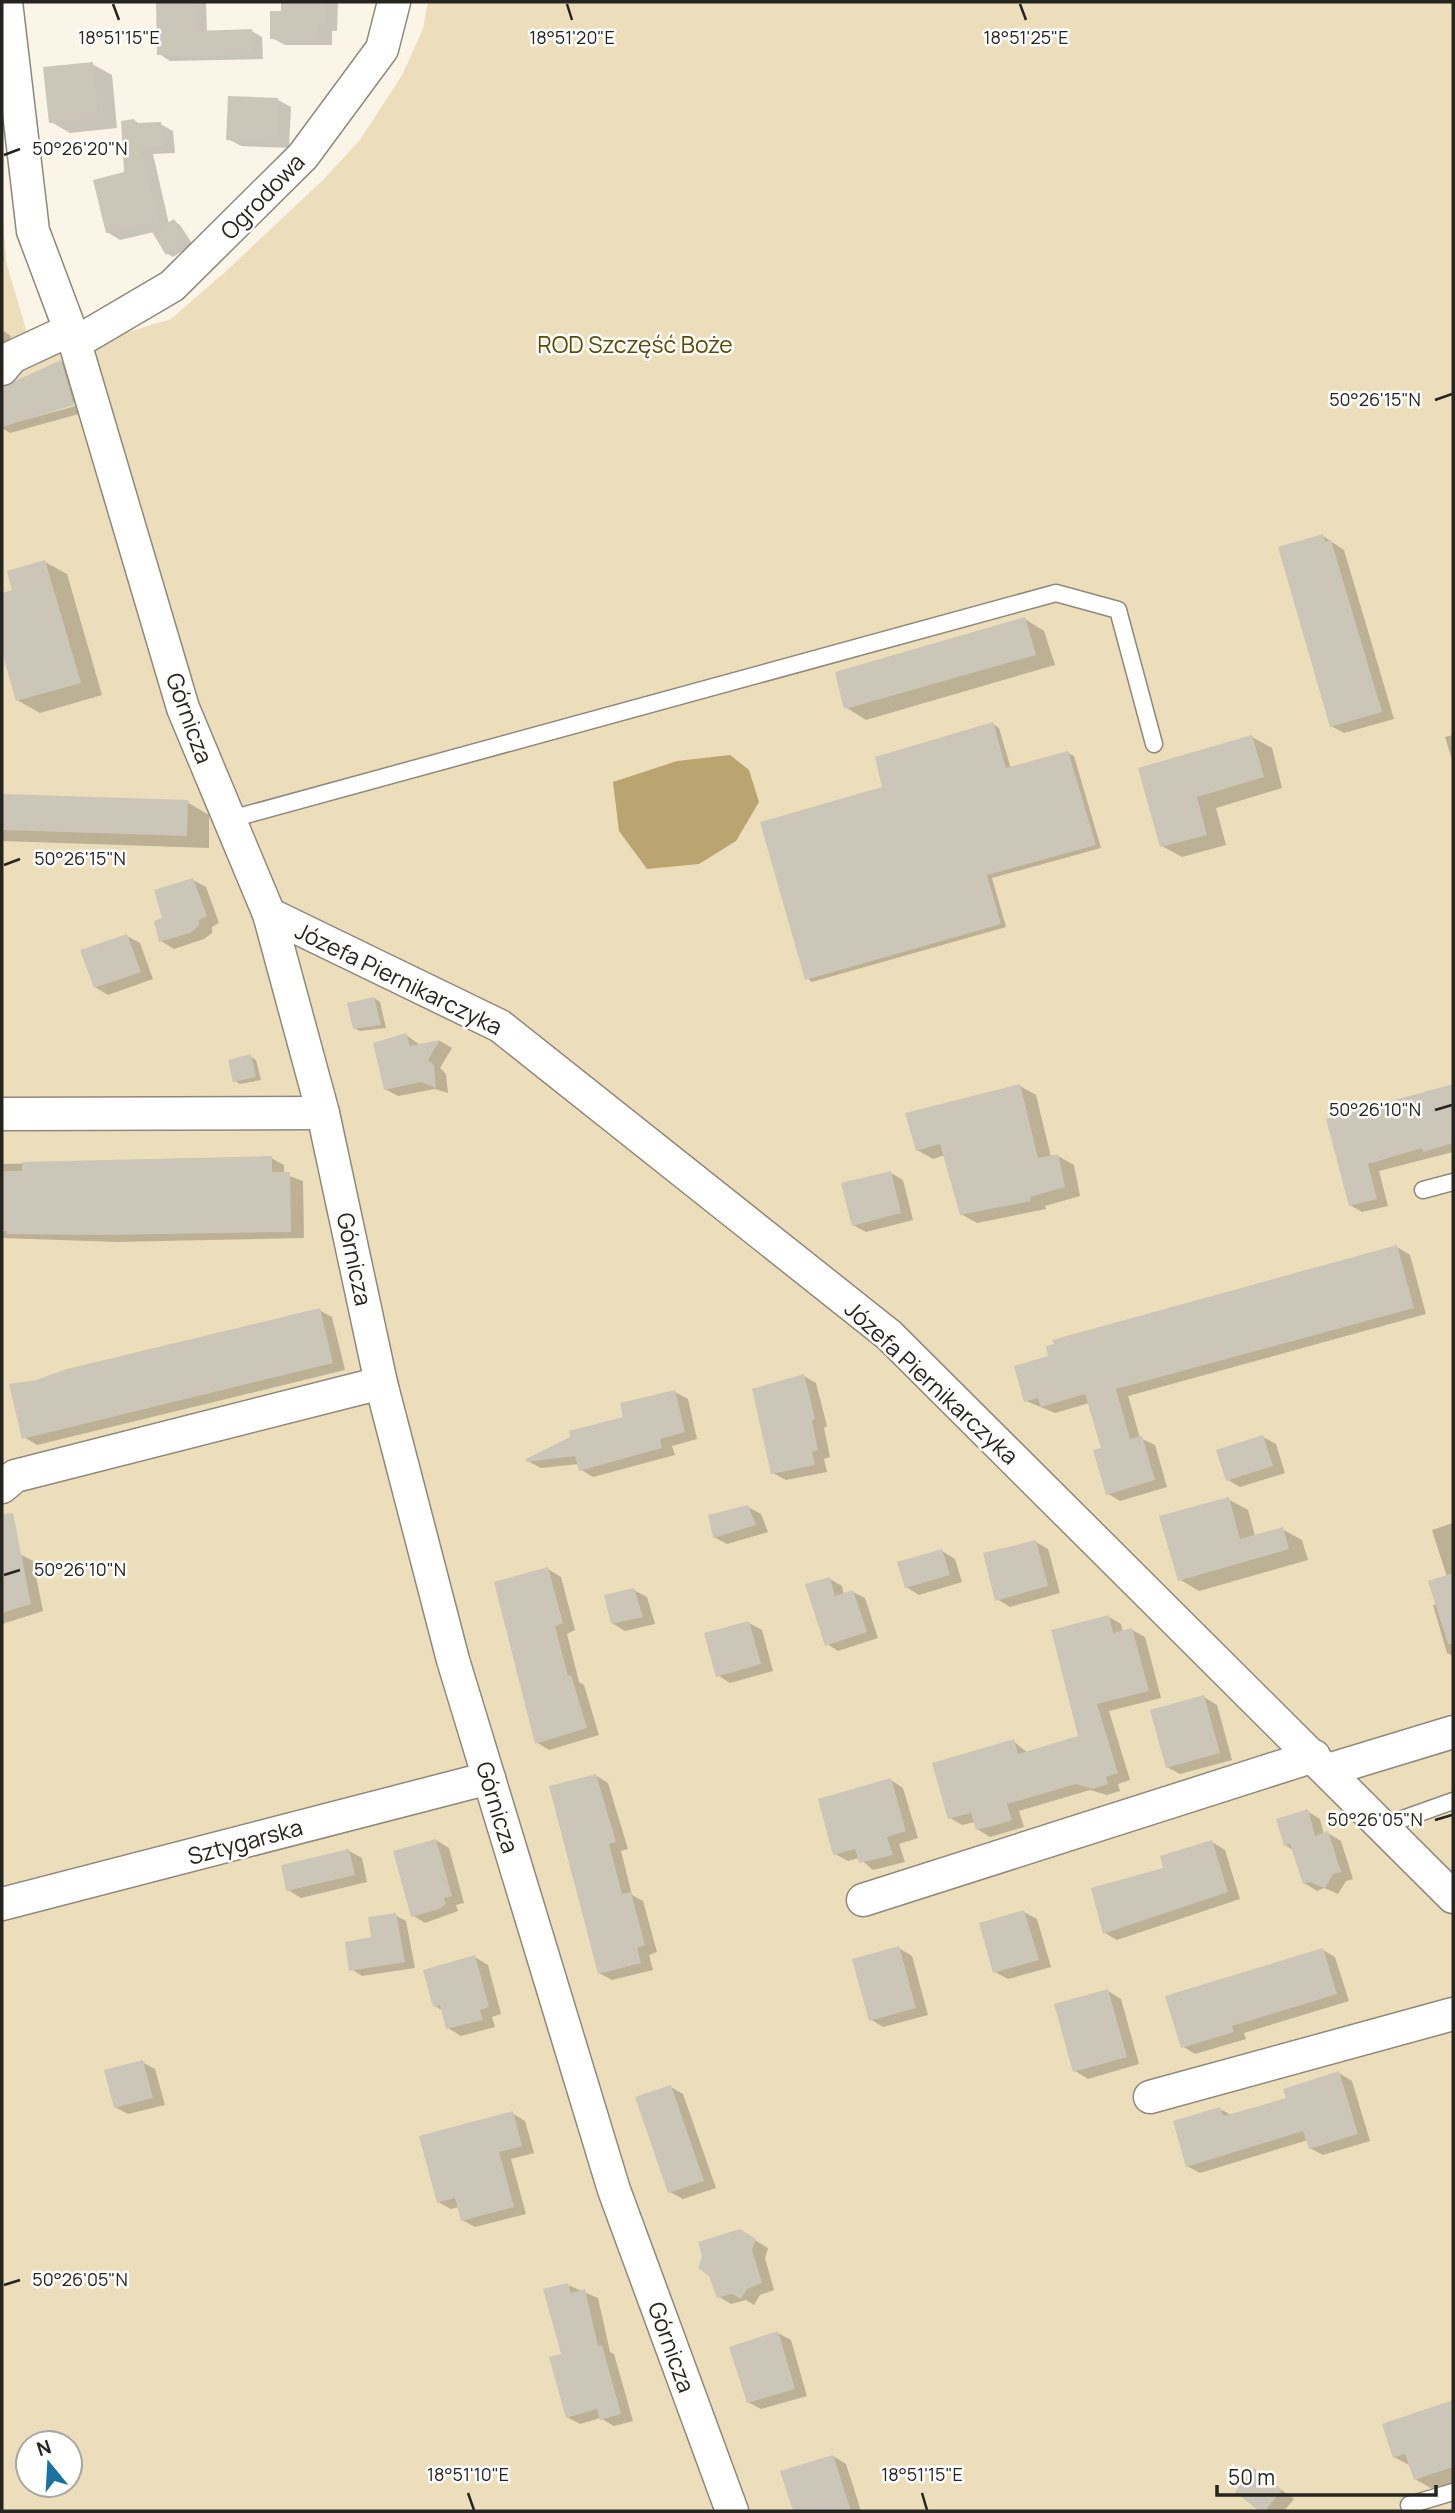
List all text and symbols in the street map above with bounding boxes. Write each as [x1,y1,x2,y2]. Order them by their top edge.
text: 18°51'15"E [78,25,160,49]
text: 18°51'20"E [529,25,615,49]
text: 18°51'25"E [984,25,1068,49]
text: 50°26'20"N [32,136,128,160]
street label: Ogrodowa [213,146,311,246]
park label: ROD Szczęść Boże [537,328,733,360]
text: 50°26'15"N [1329,387,1421,411]
street label: Górnicza [159,668,221,768]
text: 50°26'15"N [34,846,126,870]
street label: Józefa Piernikarczyka [290,914,508,1042]
text: 50°26'10"N [1329,1097,1421,1121]
street label: Górnicza [330,1210,380,1308]
street label: Józefa Piernikarczyka [838,1293,1026,1471]
text: 50°26'10"N [34,1557,126,1581]
street label: Górnicza [469,1757,527,1857]
text: 50°26'05"N [1327,1807,1423,1831]
street label: Sztygarska [184,1810,306,1872]
text: 50°26'05"N [32,2267,128,2291]
street label: Górnicza [641,2297,703,2397]
north arrow [14,2429,84,2499]
text: N [33,2433,54,2462]
scale bar [1217,2454,1436,2498]
text: 18°51'10"E [427,2462,509,2486]
text: 18°51'15"E [881,2462,963,2486]
text: 50 m [1228,2463,1275,2491]

